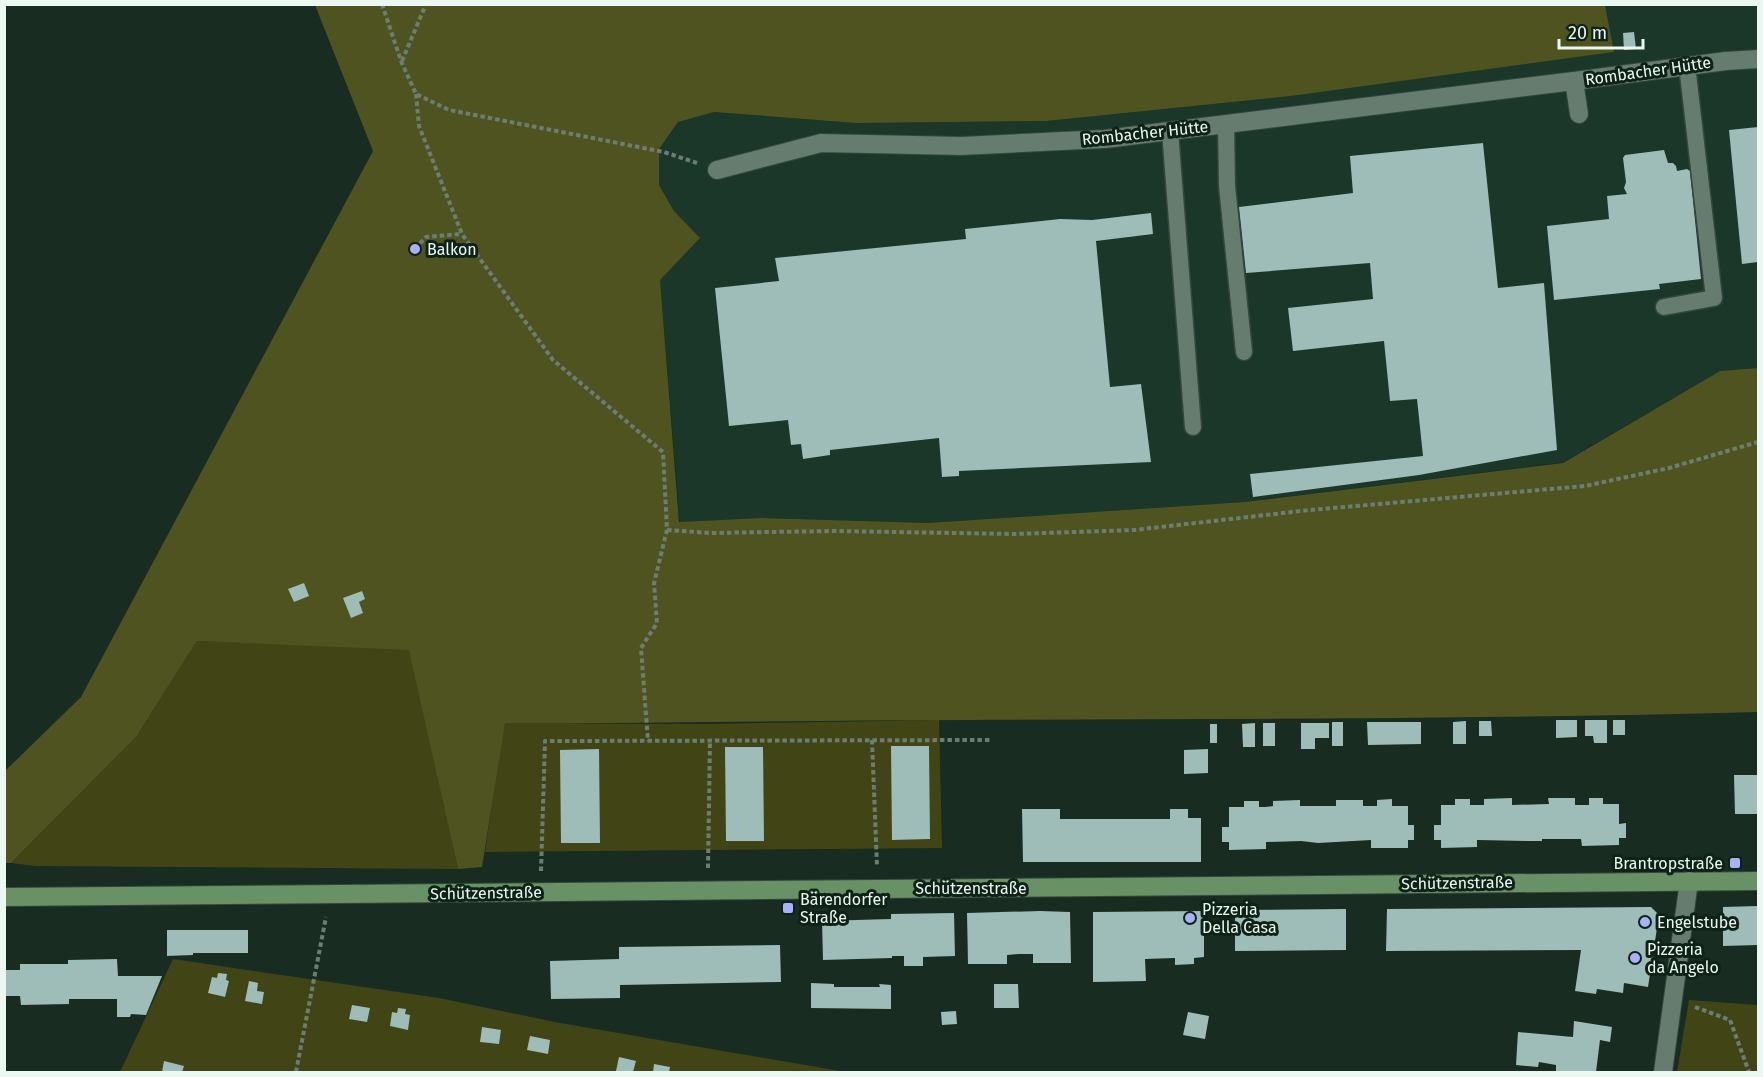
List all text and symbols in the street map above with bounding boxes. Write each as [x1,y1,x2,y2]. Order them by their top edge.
scale bar [1559,12,1643,50]
text: 20 m [1568,22,1607,44]
street label: Rombacher Hütte [1584,53,1712,89]
street label: Rombacher Hütte [1081,117,1209,149]
place label: Balkon [427,240,477,259]
marker: Balkon [408,242,422,256]
place label: Brantropstraße [1613,854,1723,873]
marker: Brantropstraße [1728,856,1742,870]
street label: Schützenstraße [1401,873,1513,893]
street label: Schützenstraße [915,879,1027,898]
street label: Schützenstraße [430,883,542,903]
place label: Bärendorfer Straße [800,890,888,927]
place label: Pizzeria Della Casa [1202,900,1277,937]
marker: Bärendorfer Straße [781,901,795,915]
marker: Pizzeria Della Casa [1183,911,1197,925]
place label: Engelstube [1657,913,1737,932]
marker: Engelstube [1638,915,1652,929]
place label: Pizzeria da Angelo [1647,940,1719,977]
marker: Pizzeria da Angelo [1628,951,1642,965]

